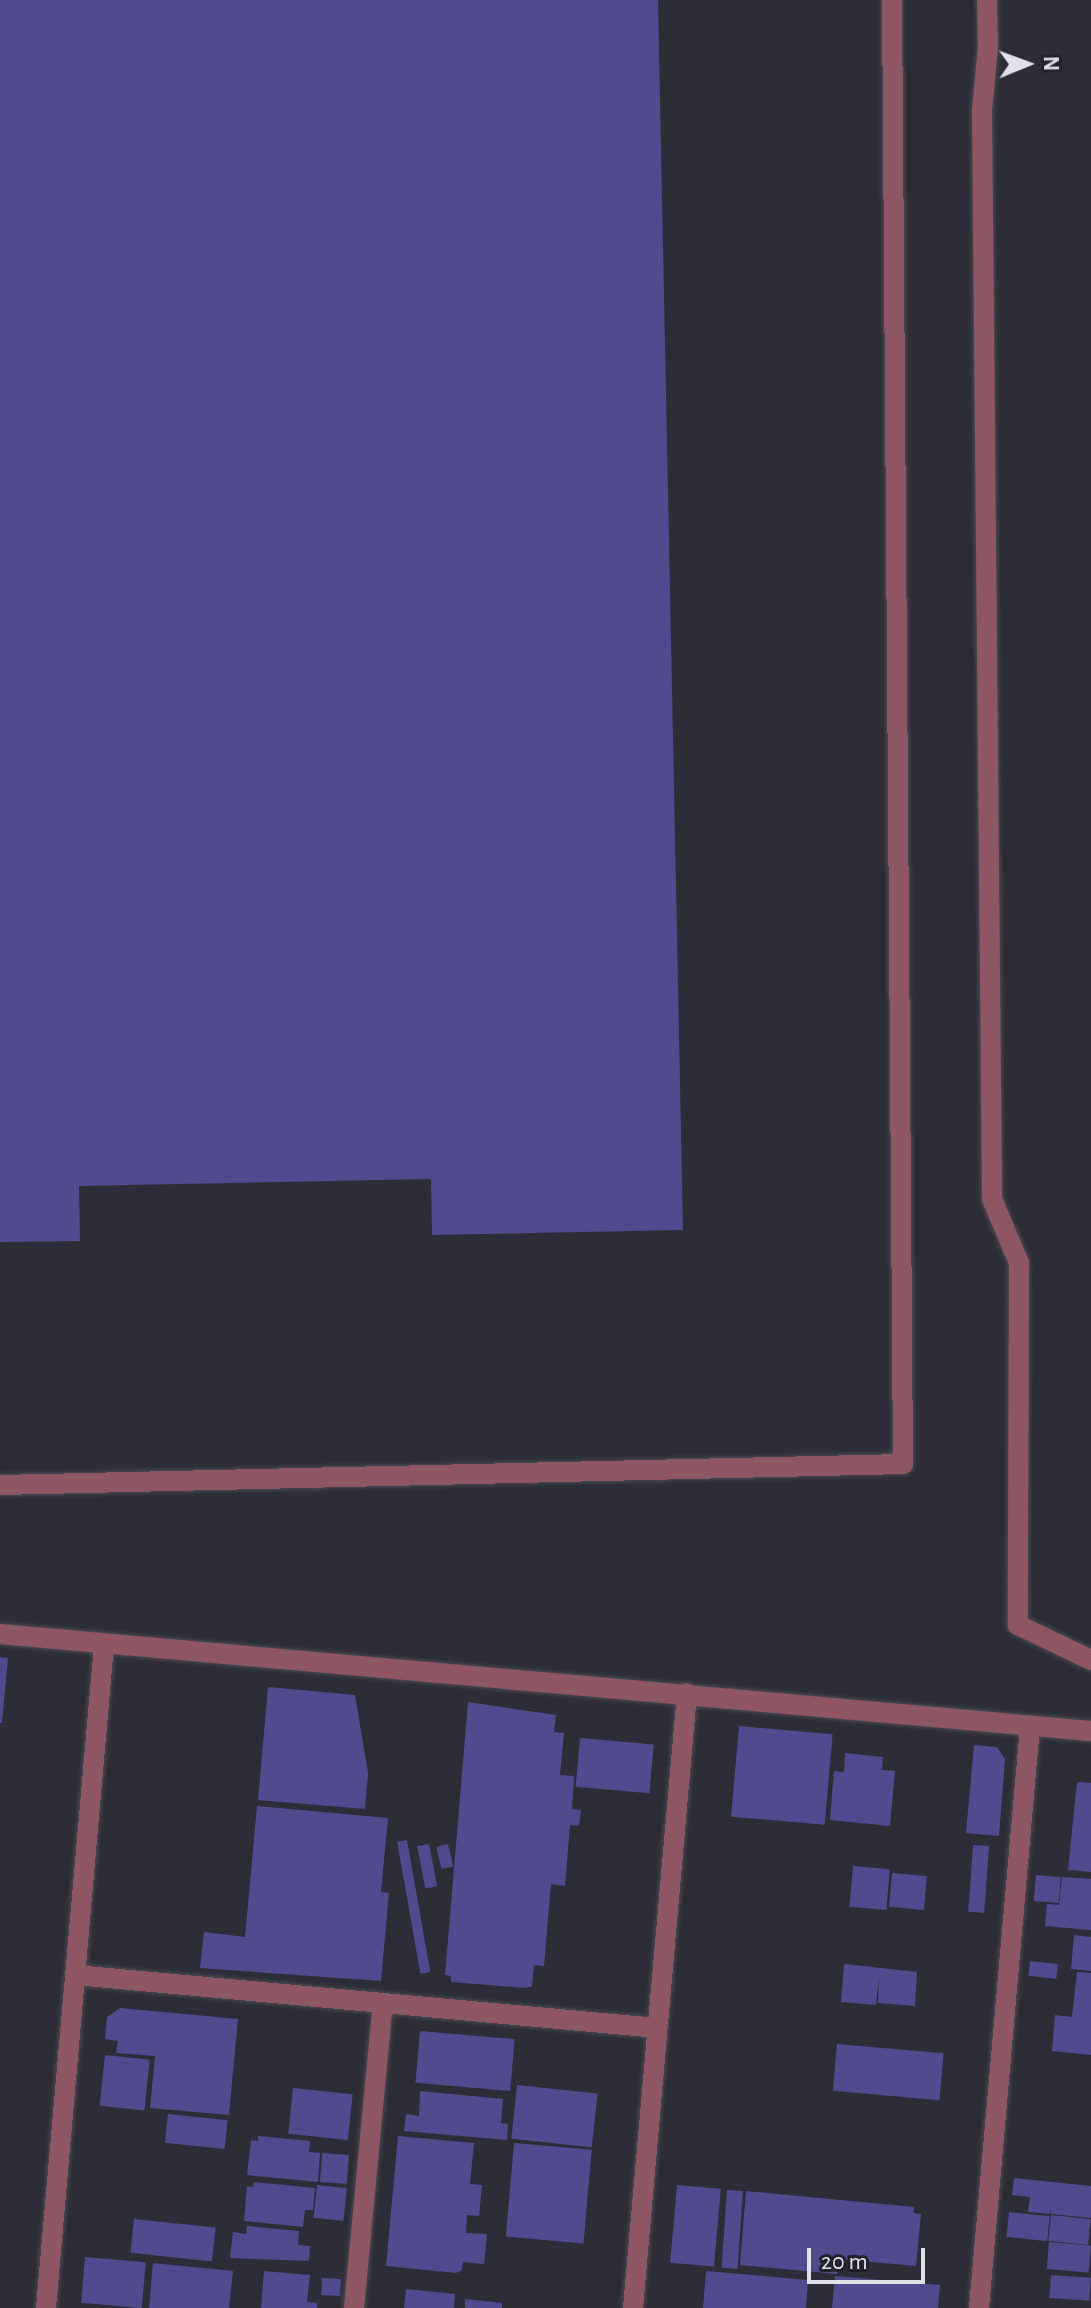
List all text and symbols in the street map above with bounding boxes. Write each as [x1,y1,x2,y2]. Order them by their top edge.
north arrow [987,24,1067,104]
text: N [1040,56,1062,71]
scale bar [811,2232,929,2282]
text: 20 m [821,2250,868,2274]

